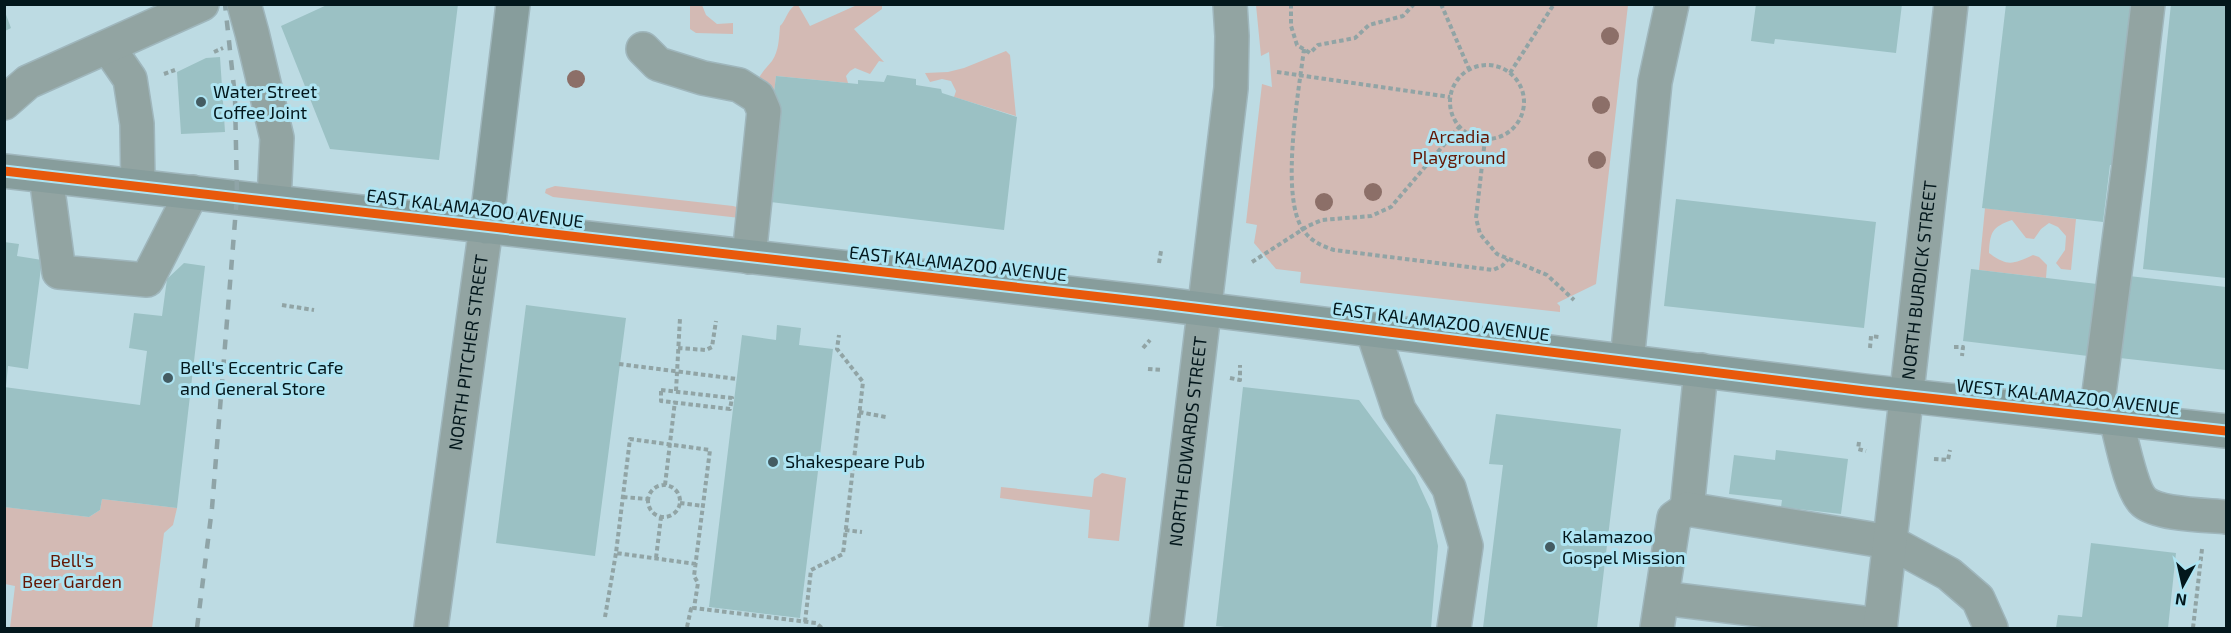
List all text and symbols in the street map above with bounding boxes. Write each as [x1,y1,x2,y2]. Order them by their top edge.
place label: Water Street Coffee Joint [213,80,317,123]
marker: Water Street Coffee Joint [194,95,208,109]
park label: Arcadia Playground [1412,125,1506,168]
street label: NORTH BURDICK STREET [1896,179,1941,381]
street label: EAST KALAMAZOO AVENUE [365,184,585,232]
street label: EAST KALAMAZOO AVENUE [848,241,1068,285]
street label: NORTH PITCHER STREET [443,253,492,452]
street label: EAST KALAMAZOO AVENUE [1331,297,1551,345]
street label: NORTH EDWARDS STREET [1164,334,1211,548]
place label: Bell's Eccentric Cafe and General Store [180,356,343,399]
marker: Bell's Eccentric Cafe and General Store [161,371,175,385]
street label: WEST KALAMAZOO AVENUE [1955,373,2181,419]
place label: Shakespeare Pub [785,450,925,472]
marker: Shakespeare Pub [766,455,780,469]
place label: Kalamazoo Gospel Mission [1562,525,1685,568]
marker: Kalamazoo Gospel Mission [1543,540,1557,554]
park label: Bell's Beer Garden [22,549,122,592]
north arrow [2153,555,2213,615]
text: N [2174,590,2188,611]

